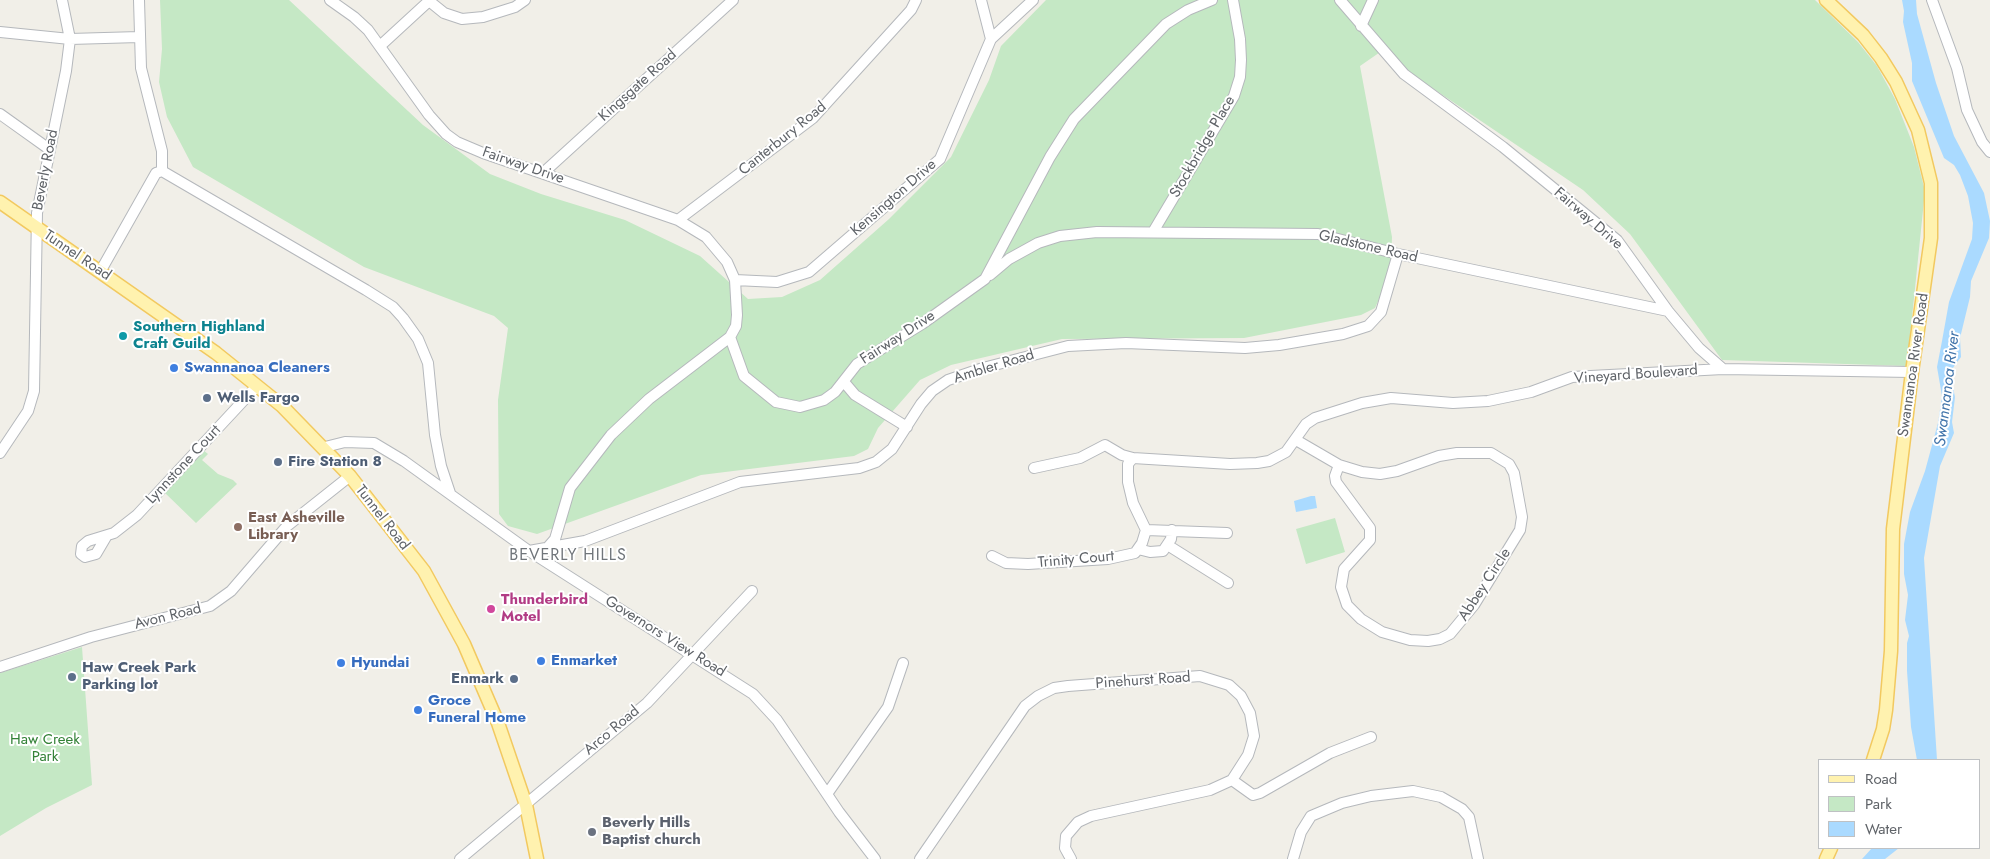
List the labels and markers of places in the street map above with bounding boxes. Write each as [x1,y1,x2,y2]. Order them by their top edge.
place label: Southern Highland Craft Guild [133,318,265,353]
marker: Southern Highland Craft Guild [117,330,129,342]
place label: Swannanoa Cleaners [184,359,330,377]
marker: Swannanoa Cleaners [168,362,180,374]
place label: Wells Fargo [217,389,300,407]
marker: Wells Fargo [201,392,213,404]
place label: Fire Station 8 [288,453,382,471]
marker: Fire Station 8 [272,456,284,468]
place label: East Asheville Library [248,509,345,544]
marker: East Asheville Library [232,521,244,533]
place label: Thunderbird Motel [501,591,588,626]
marker: Thunderbird Motel [485,603,497,615]
place label: Enmarket [551,652,617,670]
place label: Hyundai [351,654,409,672]
marker: Enmarket [535,655,547,667]
marker: Hyundai [335,657,347,669]
place label: Haw Creek Park Parking lot [82,659,196,694]
place label: Enmark [451,670,504,688]
marker: Haw Creek Park Parking lot [66,671,78,683]
marker: Enmark [508,673,520,685]
place label: Groce Funeral Home [428,692,526,727]
marker: Groce Funeral Home [412,704,424,716]
place label: Beverly Hills Baptist church [602,814,701,849]
marker: Beverly Hills Baptist church [586,826,598,838]

